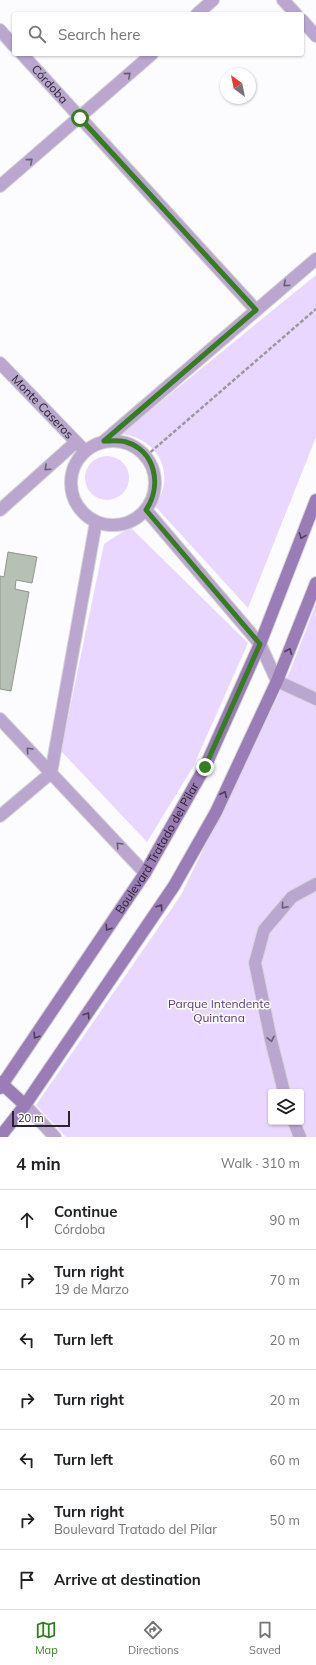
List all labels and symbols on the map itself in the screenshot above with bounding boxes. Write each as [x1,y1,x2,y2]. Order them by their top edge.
street label: Córdoba [29,61,72,106]
north arrow [220,68,256,104]
one-way arrow [123,73,130,80]
route start [71,109,89,127]
one-way arrow [25,158,32,165]
one-way arrow [284,280,291,287]
street label: Monte Caseros [9,372,77,442]
one-way arrow [44,463,52,471]
one-way arrow [298,533,306,540]
one-way arrow [285,647,293,654]
one-way arrow [26,747,34,755]
route end [196,758,214,776]
street label: Boulevard Tratado del Pilar [112,779,202,916]
one-way arrow [219,791,227,799]
one-way arrow [116,842,123,849]
one-way arrow [282,901,289,908]
one-way arrow [155,904,163,911]
one-way arrow [106,924,113,931]
park label: Parque Intendente Quintana [168,996,270,1025]
one-way arrow [82,1012,90,1019]
one-way arrow [34,1031,41,1038]
one-way arrow [266,1035,275,1042]
scale bar [12,1109,70,1128]

